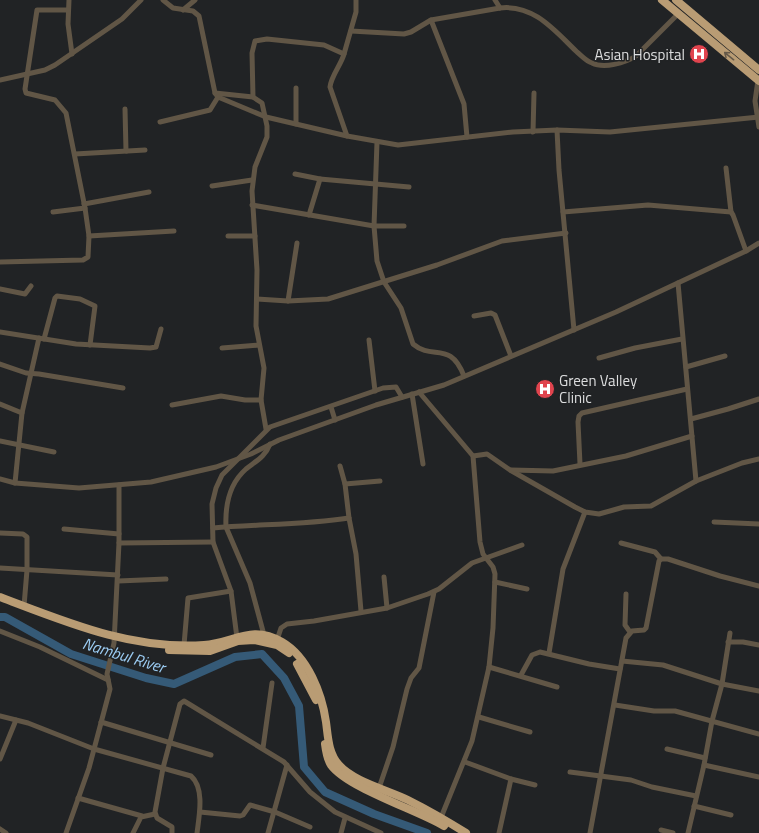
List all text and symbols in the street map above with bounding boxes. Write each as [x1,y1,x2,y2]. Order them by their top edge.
place label: Asian Hospital [595,43,685,66]
hospital icon: Asian Hospital [688,43,710,65]
one-way arrow [724,52,734,61]
place label: Green Valley Clinic [559,369,637,409]
hospital icon: Green Valley Clinic [534,378,556,400]
water label: Nambul River [80,631,170,679]

